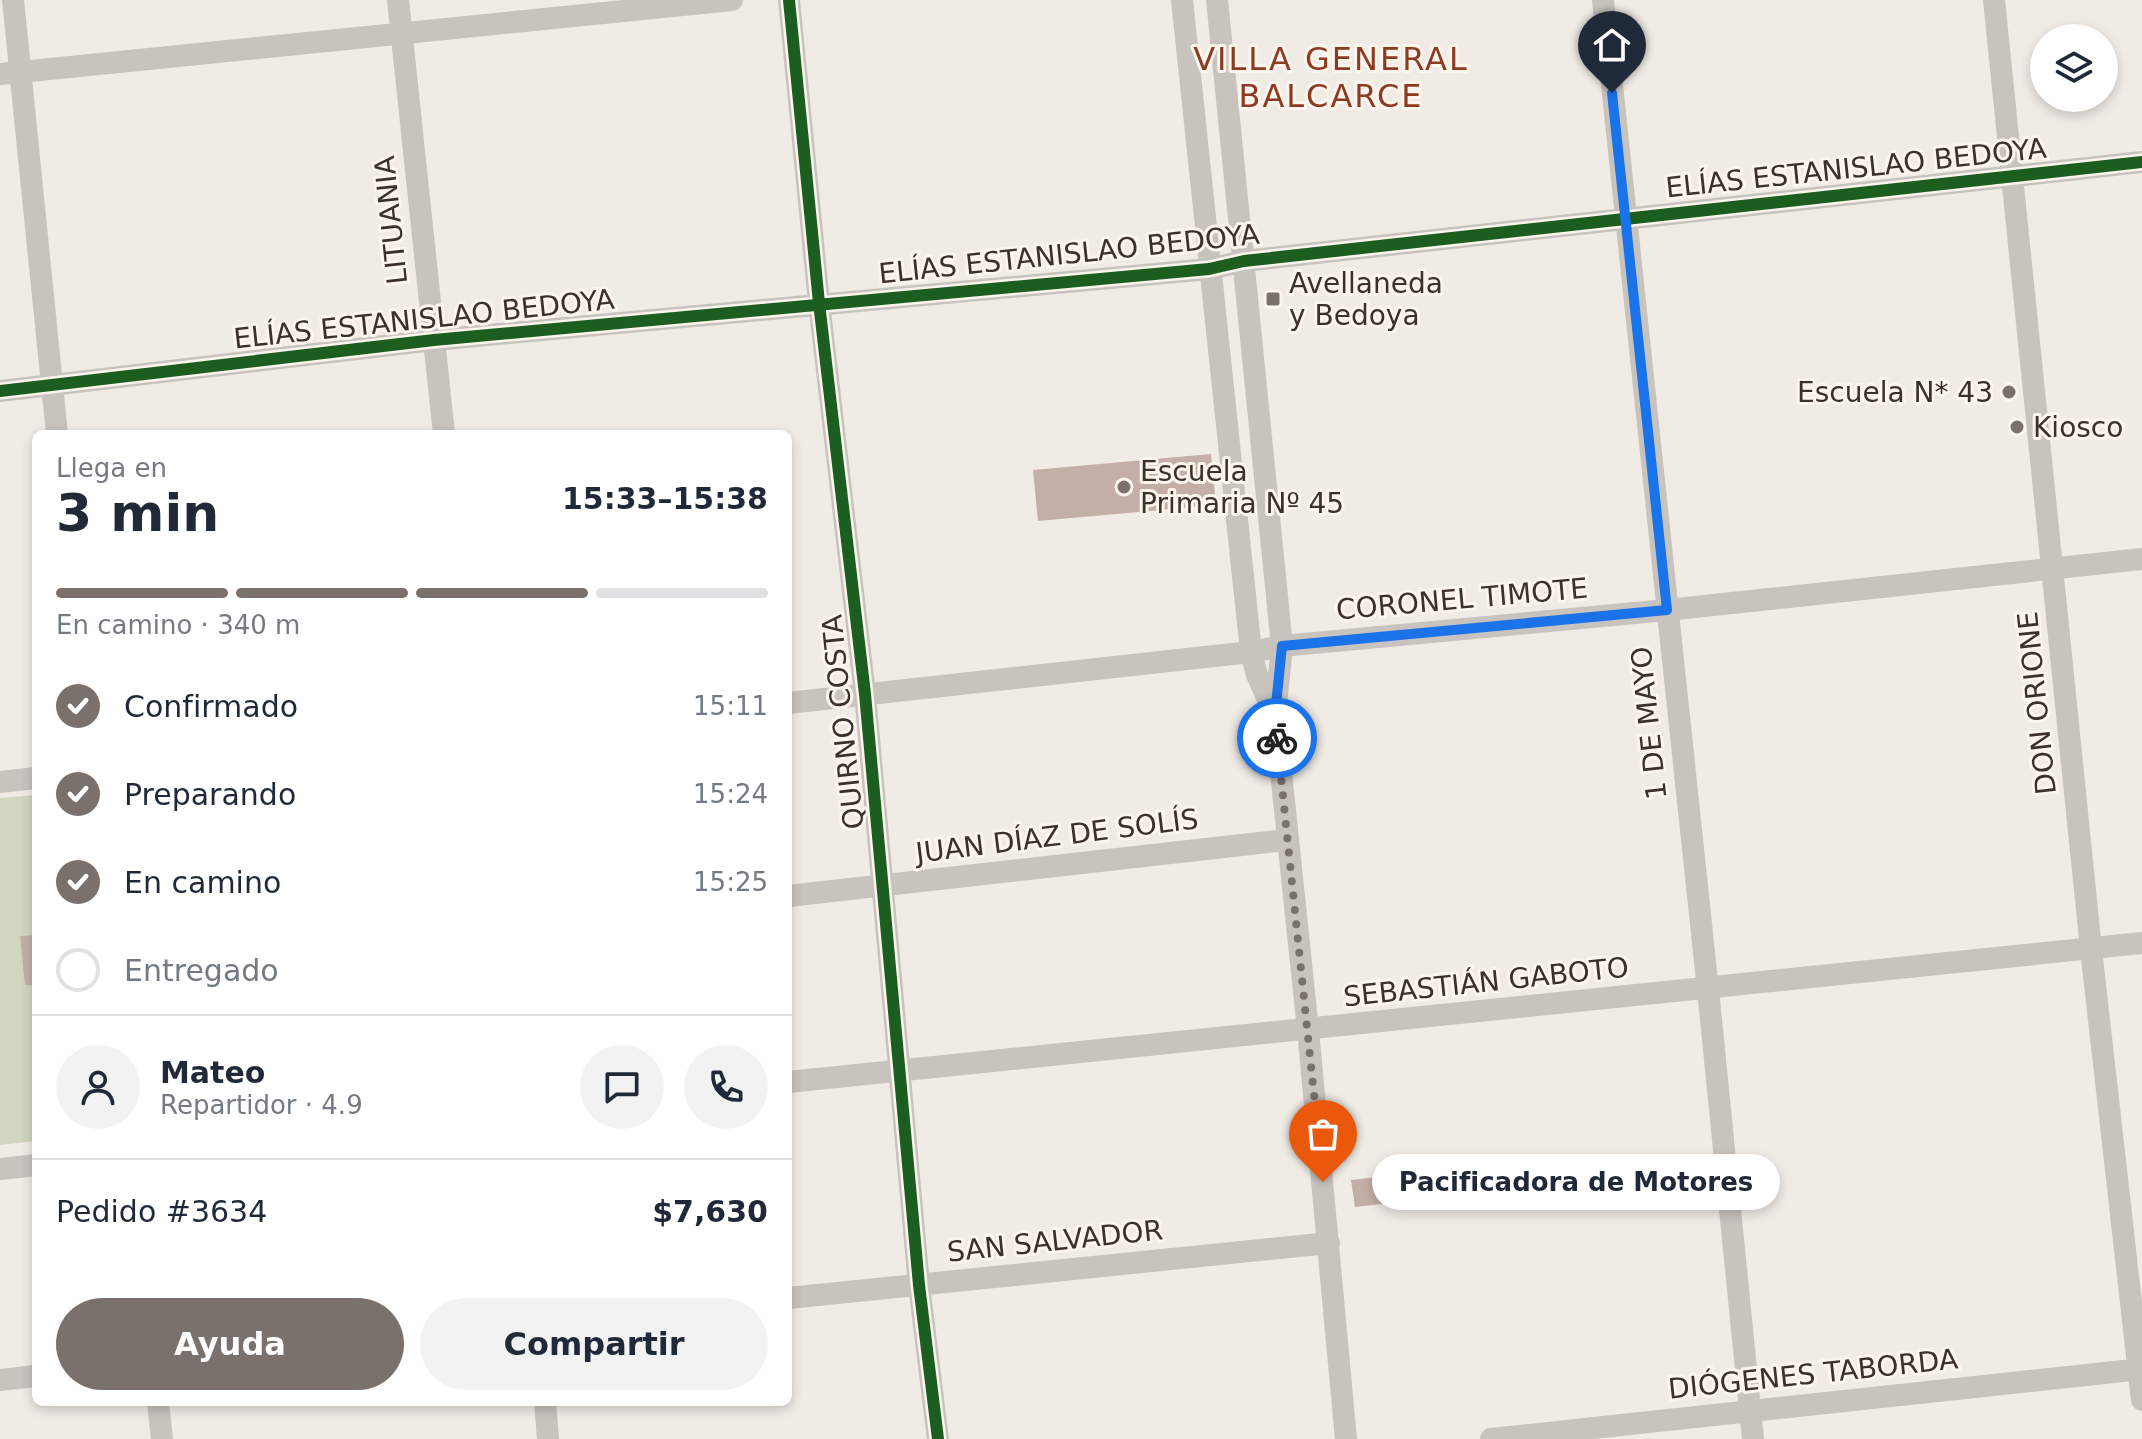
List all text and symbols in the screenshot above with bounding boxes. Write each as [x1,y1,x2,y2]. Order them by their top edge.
pin [1578,11,1646,93]
icon: home [1590,23,1634,67]
map controls [2030,24,2118,112]
button: layers [2030,24,2118,112]
district label: VILLA GENERAL BALCARCE [1193,40,1469,115]
street label: ELÍAS ESTANISLAO BEDOYA [1664,131,2048,204]
street label: LITUANIA [368,154,414,286]
street label: ELÍAS ESTANISLAO BEDOYA [877,217,1261,290]
place label: Avellaneda y Bedoya [1289,267,1443,332]
street label: ELÍAS ESTANISLAO BEDOYA [232,282,616,355]
marker: Avellaneda y Bedoya [1264,290,1282,308]
place label: Escuela N* 43 [1797,376,1993,409]
marker: Escuela N* 43 [2000,383,2018,401]
place label: Kiosco [2033,411,2123,444]
marker: Kiosco [2008,418,2026,436]
text: Llega en [56,453,167,483]
place label: Escuela Primaria Nº 45 [1140,455,1344,520]
marker: Escuela Primaria Nº 45 [1115,478,1133,496]
text: 15:33–15:38 [562,481,768,516]
text: 3 min [56,483,219,543]
street label: CORONEL TIMOTE [1335,572,1589,626]
text: En camino · 340 m [56,610,300,640]
street label: DON ORIONE [2011,610,2063,796]
street label: QUIRNO COSTA [815,613,871,831]
street label: 1 DE MAYO [1625,645,1673,801]
icon: check [56,684,100,728]
text: Confirmado [124,689,298,724]
text: 15:11 [693,691,768,721]
courier [1237,698,1317,778]
icon: bike [1255,716,1299,760]
icon: check [56,772,100,816]
text: Preparando [124,777,296,812]
text: 15:24 [693,779,768,809]
street label: JUAN DÍAZ DE SOLÍS [912,801,1200,870]
icon: check [56,860,100,904]
text: En camino [124,865,281,900]
text: 15:25 [693,867,768,897]
street label: SEBASTIÁN GABOTO [1342,950,1630,1013]
text: Entregado [124,953,279,988]
button: person [56,1045,140,1129]
button: chat [580,1045,664,1129]
button: phone [684,1045,768,1129]
text: Mateo [160,1055,265,1090]
text: Repartidor · 4.9 [160,1090,363,1120]
pin [1289,1100,1357,1182]
icon: bag [1301,1112,1345,1156]
callout: Pacificadora de Motores [1371,1154,1779,1210]
text: Pacificadora de Motores [1399,1167,1753,1197]
text: Pedido #3634 [56,1194,267,1229]
text: $7,630 [652,1194,768,1229]
street label: SAN SALVADOR [945,1213,1165,1269]
button: Ayuda [56,1298,404,1390]
button: Compartir [420,1298,768,1390]
street label: DIÓGENES TABORDA [1666,1341,1959,1406]

